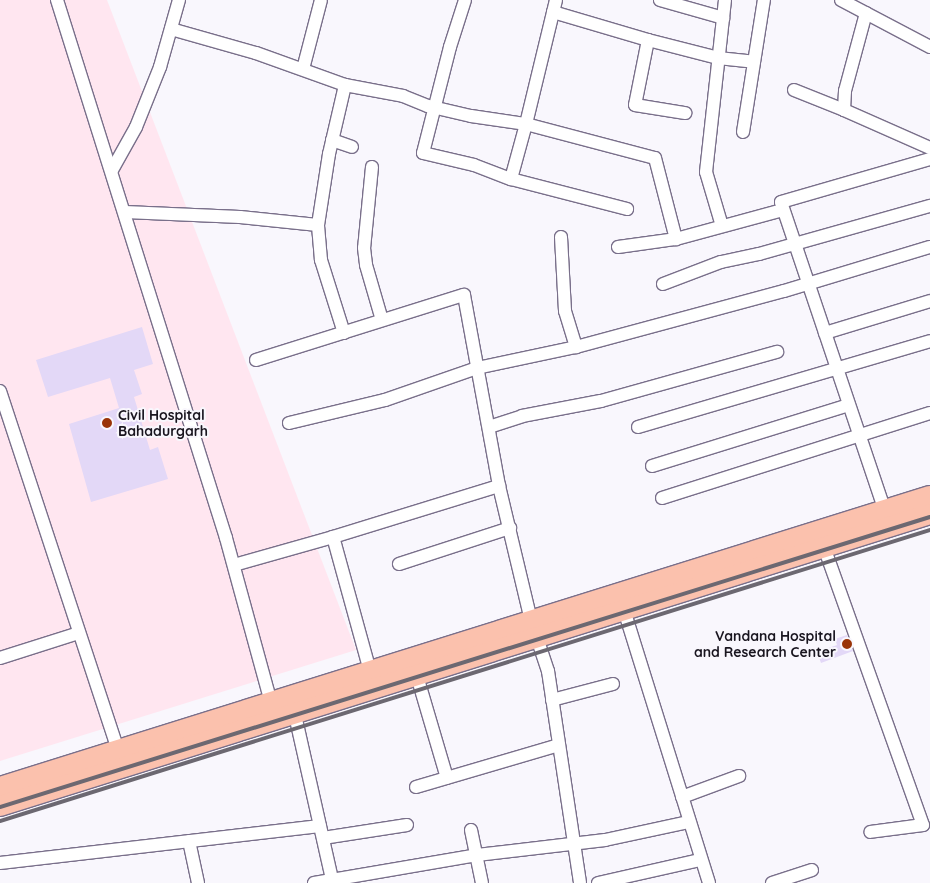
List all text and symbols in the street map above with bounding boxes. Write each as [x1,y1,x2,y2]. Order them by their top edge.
place label: Civil Hospital Bahadurgarh [118,407,208,440]
marker: Civil Hospital Bahadurgarh [100,416,114,430]
place label: Vandana Hospital and Research Center [694,628,836,660]
marker: Vandana Hospital and Research Center [840,637,854,651]

